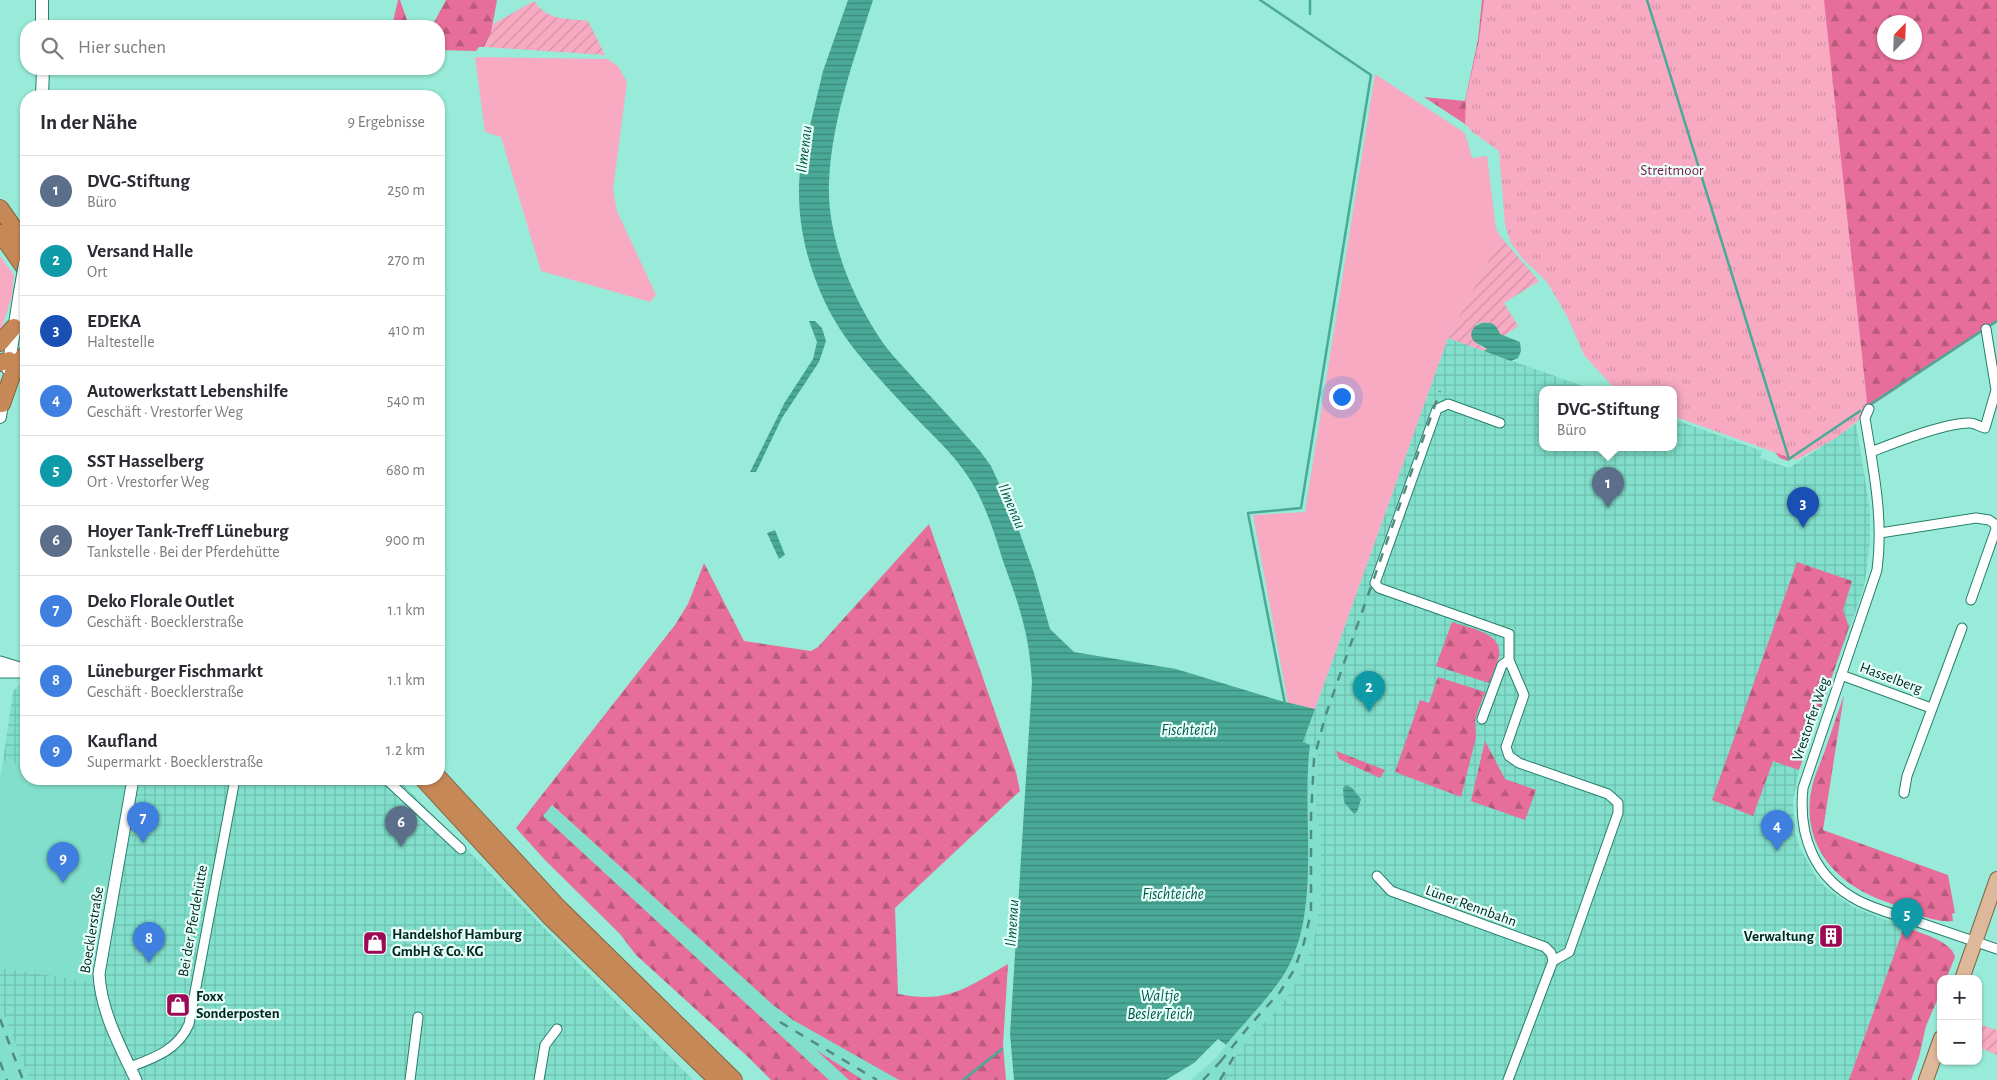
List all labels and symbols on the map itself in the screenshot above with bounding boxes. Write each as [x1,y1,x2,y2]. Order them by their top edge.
north arrow [1877,15,1922,60]
water label: Ilmenau [793,124,815,174]
park label: Streitmoor [1640,163,1704,178]
your location [1329,384,1355,410]
pin: 1 [1592,467,1624,508]
water label: Ilmenau [995,481,1029,531]
pin: 3 [1787,487,1819,528]
street label: Hasselberg [1858,660,1925,696]
pin: 2 [1353,671,1385,712]
street label: Vrestorfer Weg [1790,675,1832,763]
water label: Fischteich [1161,722,1217,738]
pin: 7 [127,802,159,843]
pin: 6 [385,806,417,847]
pin: 4 [1761,810,1793,851]
pin: 9 [47,842,79,883]
street label: Bei der Pferdehütte [176,864,210,978]
street label: Lüner Rennbahn [1423,883,1519,929]
street label: Boecklerstraße [78,886,106,974]
water label: Fischteiche [1142,886,1204,902]
pin: 5 [1891,898,1923,939]
water label: Ilmenau [1002,899,1022,947]
pin: 8 [133,922,165,963]
building icon: Verwaltung [1818,923,1844,949]
place label: Handelshof Hamburg GmbH & Co. KG [392,927,522,959]
place label: Verwaltung [1744,929,1814,944]
shop icon: Handelshof Hamburg GmbH & Co. KG [362,930,388,956]
water label: Waltje Besler Teich [1127,988,1193,1022]
place label: Foxx Sonderposten [196,989,280,1021]
shop icon: Foxx Sonderposten [165,992,191,1018]

